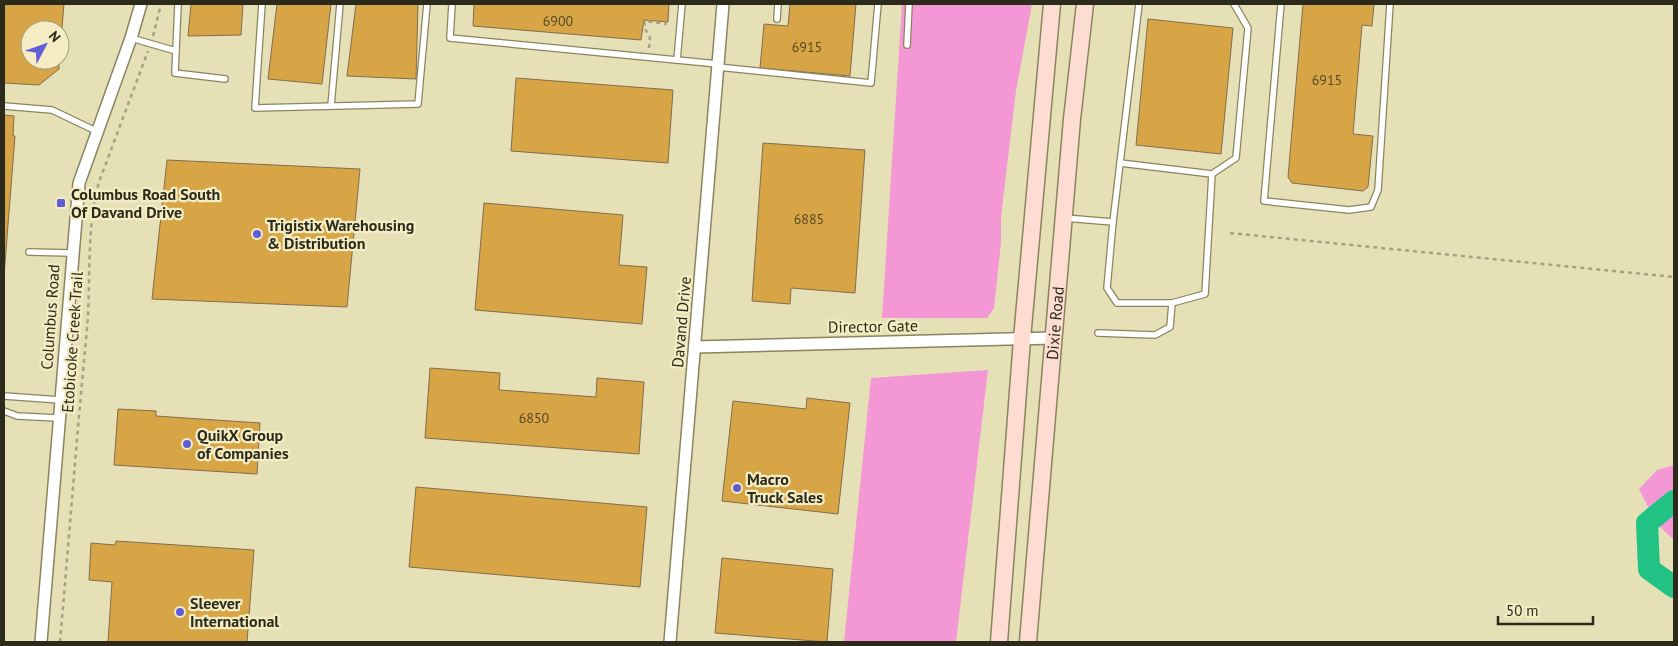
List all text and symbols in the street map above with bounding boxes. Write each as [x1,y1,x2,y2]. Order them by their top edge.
house number: 6900 [543,12,574,30]
north arrow [20,20,70,70]
text: N [45,27,65,46]
house number: 6915 [792,38,822,56]
house number: 6915 [1312,71,1342,89]
place label: Columbus Road South Of Davand Drive [71,184,220,222]
marker: Columbus Road South Of Davand Drive [55,197,67,209]
house number: 6885 [794,210,824,228]
place label: Trigistix Warehousing & Distribution [267,215,414,253]
marker: Trigistix Warehousing & Distribution [251,228,263,240]
street label: Columbus Road [36,264,64,370]
street label: Etobicoke Creek Trail [57,270,87,413]
street label: Davand Drive [667,276,695,368]
street label: Dixie Road [1042,286,1068,361]
street label: Director Gate [828,315,918,337]
house number: 6850 [519,409,550,427]
place label: QuikX Group of Companies [197,425,289,463]
marker: QuikX Group of Companies [181,438,193,450]
place label: Macro Truck Sales [747,469,823,507]
marker: Macro Truck Sales [731,482,743,494]
place label: Sleever International [190,593,279,631]
scale bar [1498,594,1593,626]
text: 50 m [1506,601,1539,620]
marker: Sleever International [174,606,186,618]

